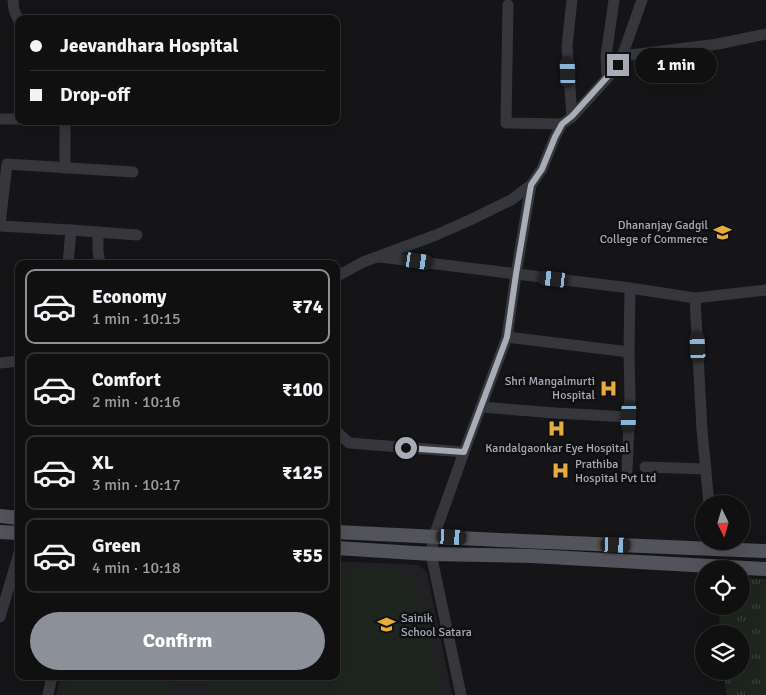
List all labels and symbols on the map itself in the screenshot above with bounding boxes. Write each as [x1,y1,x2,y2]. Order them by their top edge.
callout: 1 min [636,48,718,82]
route end [607,54,629,76]
car [559,57,576,87]
place label: Dhananjay Gadgil College of Commerce [600,218,708,247]
school or university icon: Dhananjay Gadgil College of Commerce [712,222,732,242]
car [402,251,433,271]
car [538,270,569,288]
car [689,332,706,362]
place label: Shri Mangalmurti Hospital [505,374,595,403]
hospital icon: Shri Mangalmurti Hospital [599,378,619,398]
car [620,402,637,432]
hospital icon: Kandalgaonkar Eye Hospital [547,419,567,439]
route start [395,437,417,459]
place label: Kandalgaonkar Eye Hospital [485,441,629,456]
place label: Prathiba Hospital Pvt Ltd [575,457,656,486]
hospital icon: Prathiba Hospital Pvt Ltd [551,461,571,481]
north arrow [695,495,750,550]
car [436,529,467,545]
car [600,537,631,553]
place label: Sainik School Satara [401,611,472,640]
school or university icon: Sainik School Satara [377,615,397,635]

